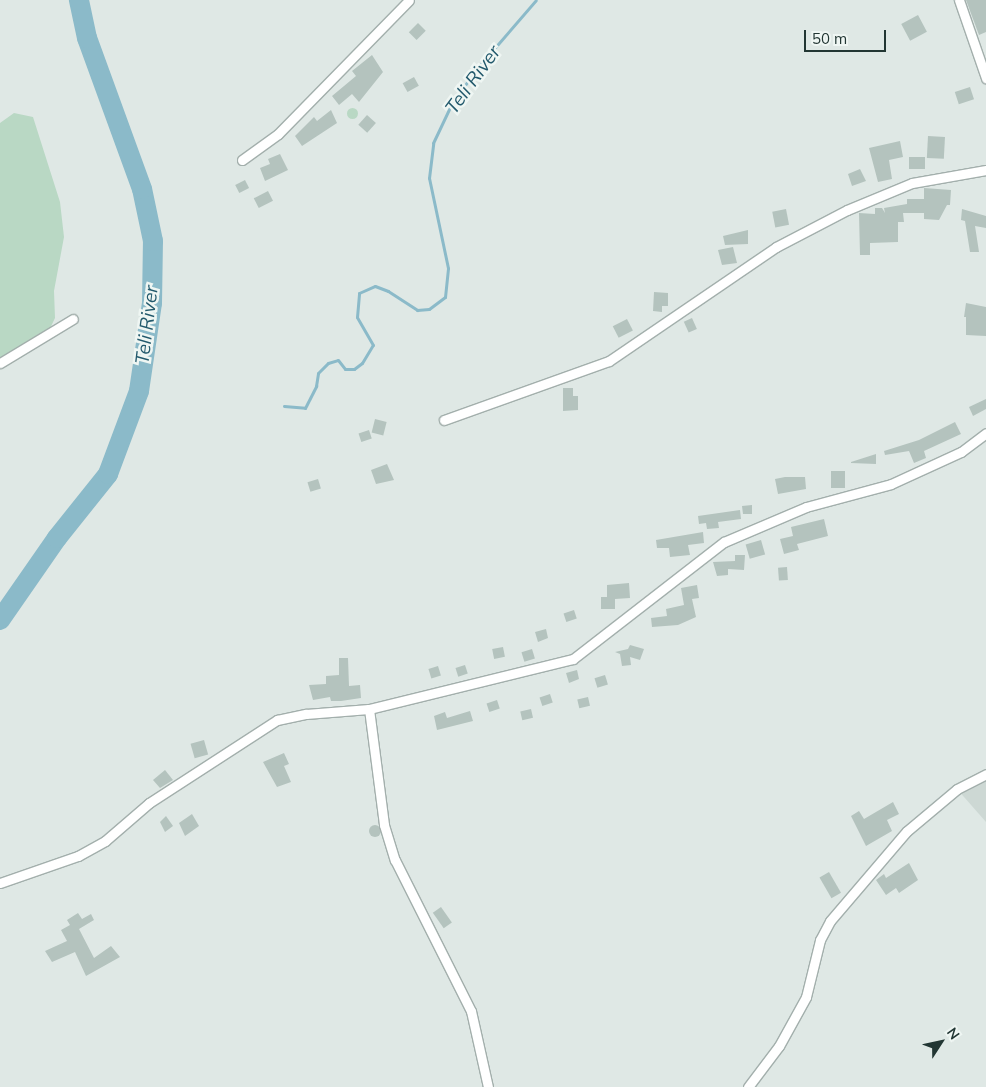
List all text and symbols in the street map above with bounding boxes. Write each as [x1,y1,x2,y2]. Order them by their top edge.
scale bar [806,20,888,52]
text: 50 m [812,29,847,48]
water label: Teli River [440,41,506,119]
water label: Teli River [131,284,163,366]
north arrow [916,1017,966,1067]
text: N [943,1024,964,1043]

